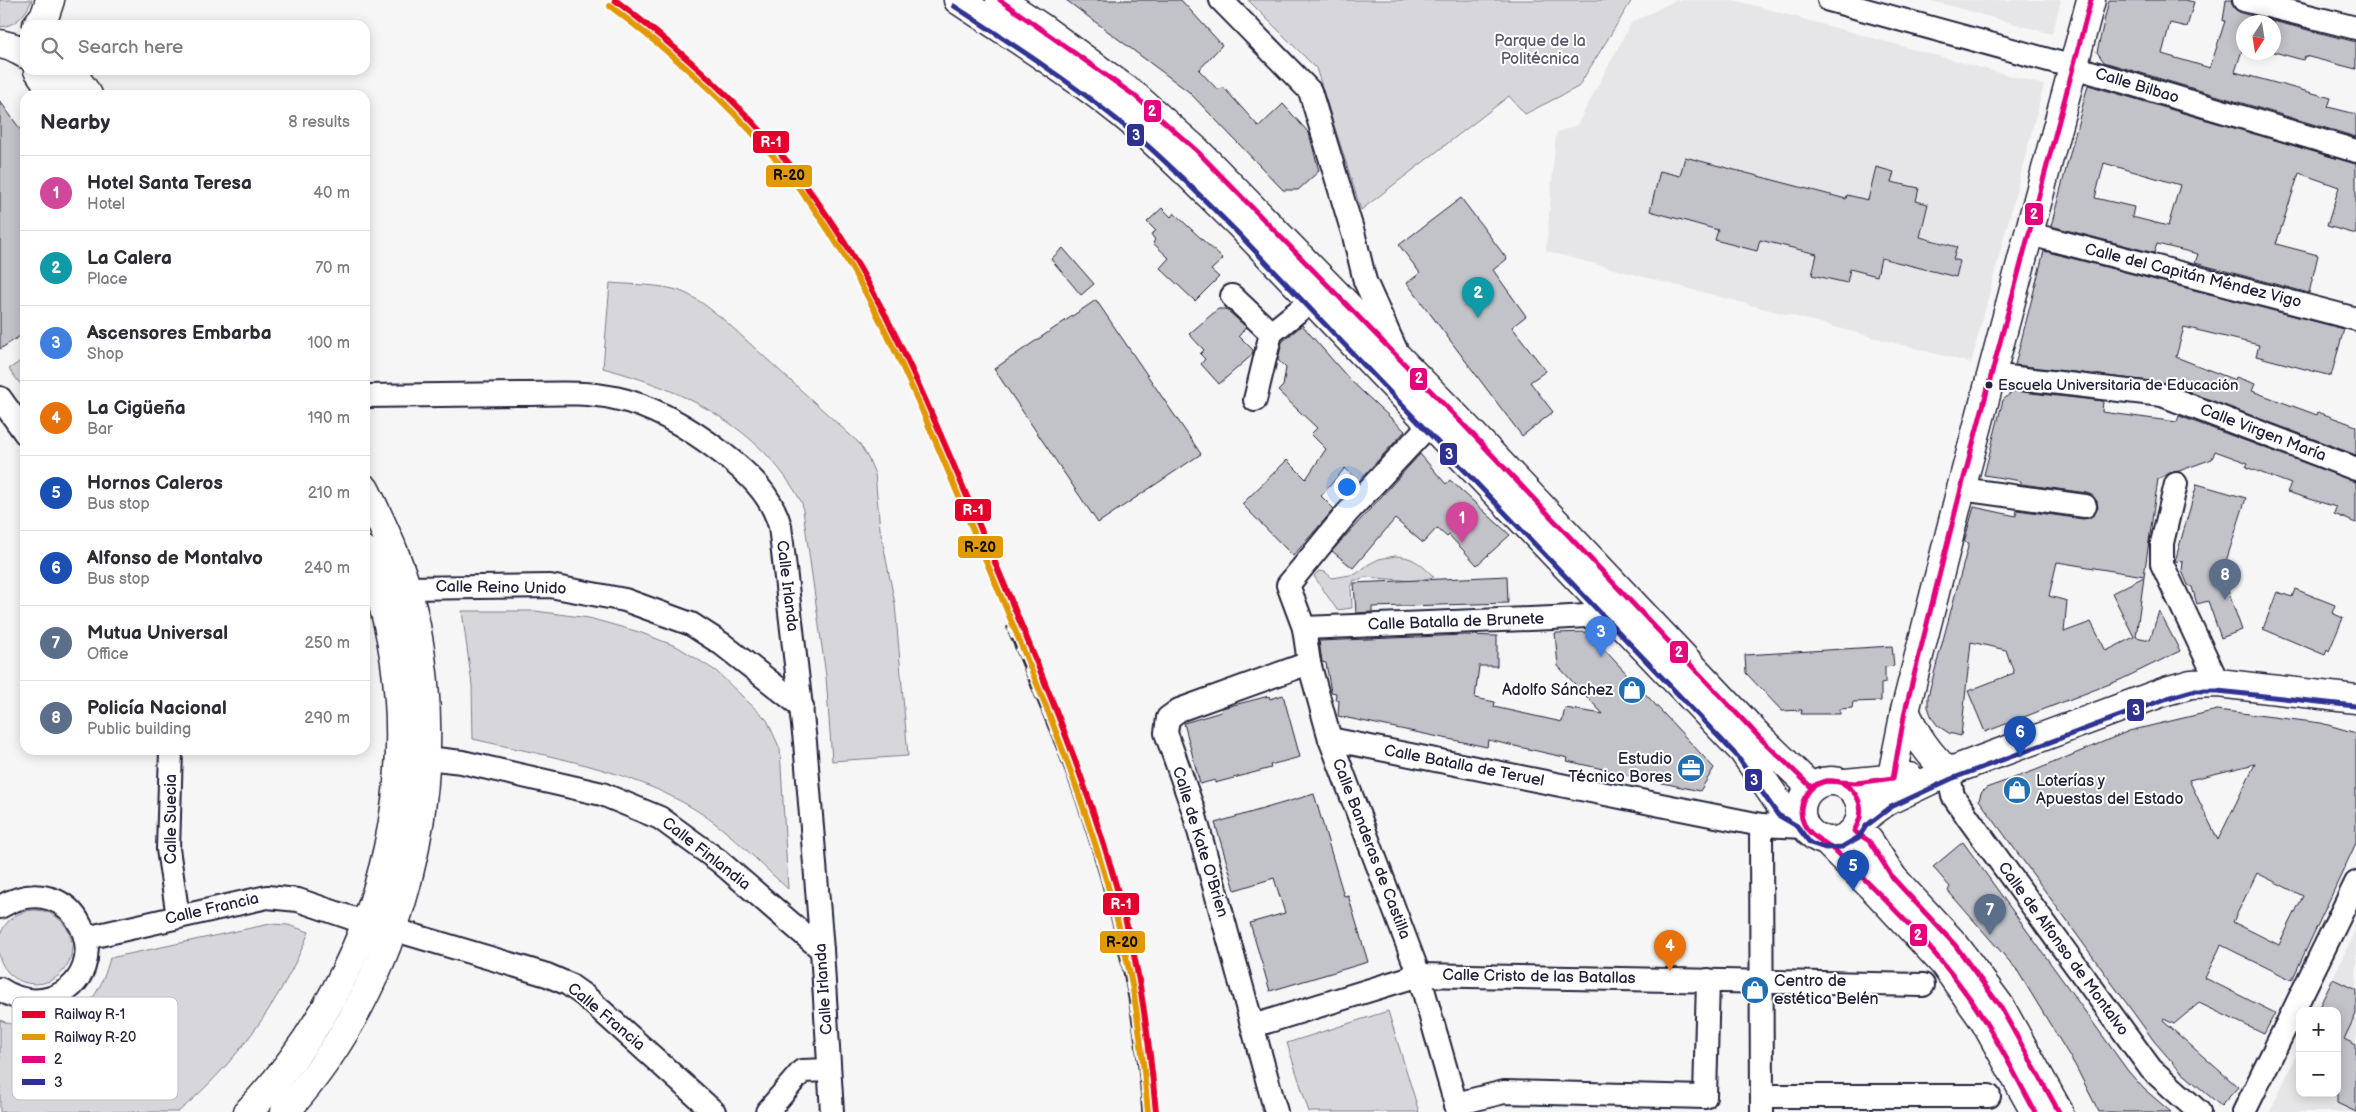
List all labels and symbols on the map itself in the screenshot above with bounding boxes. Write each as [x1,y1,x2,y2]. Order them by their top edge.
north arrow [2236,15,2281,60]
park label: Parque de la Politécnica [1494,32,1586,69]
street label: Calle Bilbao [2093,64,2181,108]
line badge: 2 [1143,99,1162,123]
text: 2 [1148,103,1157,120]
line badge: 3 [1126,123,1145,147]
text: 3 [1132,127,1140,144]
line badge: R-1 [752,130,790,154]
text: R-1 [760,134,782,151]
line badge: R-20 [765,164,813,188]
text: R-20 [773,167,805,184]
line badge: 2 [2024,202,2044,226]
text: 2 [2030,206,2039,223]
street label: Calle del Capitán Méndez Vigo [2083,240,2303,312]
pin: 2 [1462,277,1494,318]
line badge: 2 [1409,367,1428,391]
text: 2 [1415,370,1424,387]
place label: Escuela Universitaria de Educación [1998,376,2238,395]
marker: Escuela Universitaria de Educación [1984,380,1994,390]
street label: Calle Virgen María [2197,400,2329,466]
line badge: 3 [1439,442,1458,466]
text: 3 [1445,446,1453,463]
your location [1334,474,1360,500]
line badge: R-1 [954,498,992,522]
text: R-1 [962,502,984,519]
pin: 1 [1446,502,1478,543]
line badge: R-20 [957,535,1004,559]
street label: Calle Irlanda [772,539,802,633]
text: R-20 [964,539,996,556]
pin: 8 [2209,559,2241,600]
street label: Calle Reino Unido [435,577,567,599]
street label: Calle Batalla de Brunete [1368,609,1545,635]
pin: 3 [1585,616,1617,657]
line badge: 2 [1669,640,1689,664]
text: 2 [1675,644,1684,661]
shop icon: Adolfo Sánchez [1617,675,1647,705]
place label: Adolfo Sánchez [1502,681,1613,700]
line badge: 3 [2126,698,2145,722]
text: 3 [2132,702,2140,719]
pin: 6 [2004,716,2036,757]
street label: Calle Batalla de Teruel [1382,741,1546,791]
place label: Estudio Técnico Bores [1568,750,1672,787]
office icon: Estudio Técnico Bores [1676,753,1706,783]
street label: Calle Banderas de Castilla [1328,756,1414,942]
street label: Calle de Kate O'Brien [1168,764,1232,920]
line badge: 3 [1744,768,1763,792]
text: 3 [1750,772,1758,789]
place label: Loterías y Apuestas del Estado [2036,772,2184,809]
street label: Calle Suecia [162,774,181,864]
shop icon: Loterías y Apuestas del Estado [2002,775,2032,805]
street label: Calle Finlandia [658,814,754,894]
pin: 5 [1837,850,1869,891]
street label: Calle de Alfonso de Montalvo [1994,859,2132,1039]
street label: Calle Francia [163,889,261,929]
line badge: R-1 [1102,892,1140,916]
pin: 7 [1974,894,2006,935]
text: R-1 [1110,896,1132,913]
line badge: 2 [1909,923,1928,947]
text: 2 [1914,927,1923,944]
line badge: R-20 [1099,930,1146,954]
pin: 4 [1654,930,1686,971]
text: R-20 [1106,934,1138,951]
street label: Calle Irlanda [811,943,837,1035]
street label: Calle Cristo de las Batallas [1442,966,1636,988]
place label: Centro de estética Belén [1774,972,1879,1009]
shop icon: Centro de estética Belén [1740,975,1770,1005]
street label: Calle Francia [563,979,649,1055]
legend [12,997,178,1100]
text: Railway R-1 [54,1006,125,1023]
text: Railway R-20 [54,1029,136,1046]
text: 2 [54,1051,63,1068]
text: 3 [54,1074,63,1091]

